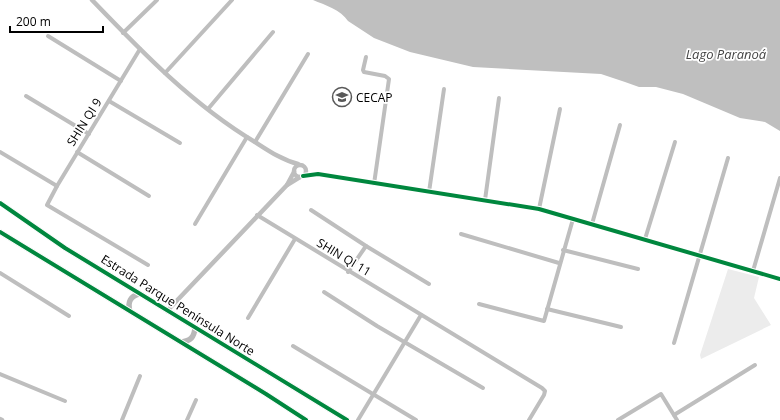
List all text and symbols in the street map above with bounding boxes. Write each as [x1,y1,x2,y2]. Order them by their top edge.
scale bar [10,8,103,34]
text: 200 m [16,13,51,30]
water label: Lago Paranoá [686,45,767,63]
school or university icon: CECAP [331,86,353,108]
place label: CECAP [356,89,393,106]
street label: SHIN QI 9 [63,95,105,149]
street label: SHIN QI 11 [314,234,374,280]
street label: Estrada Parque Península Norte [98,251,258,360]

